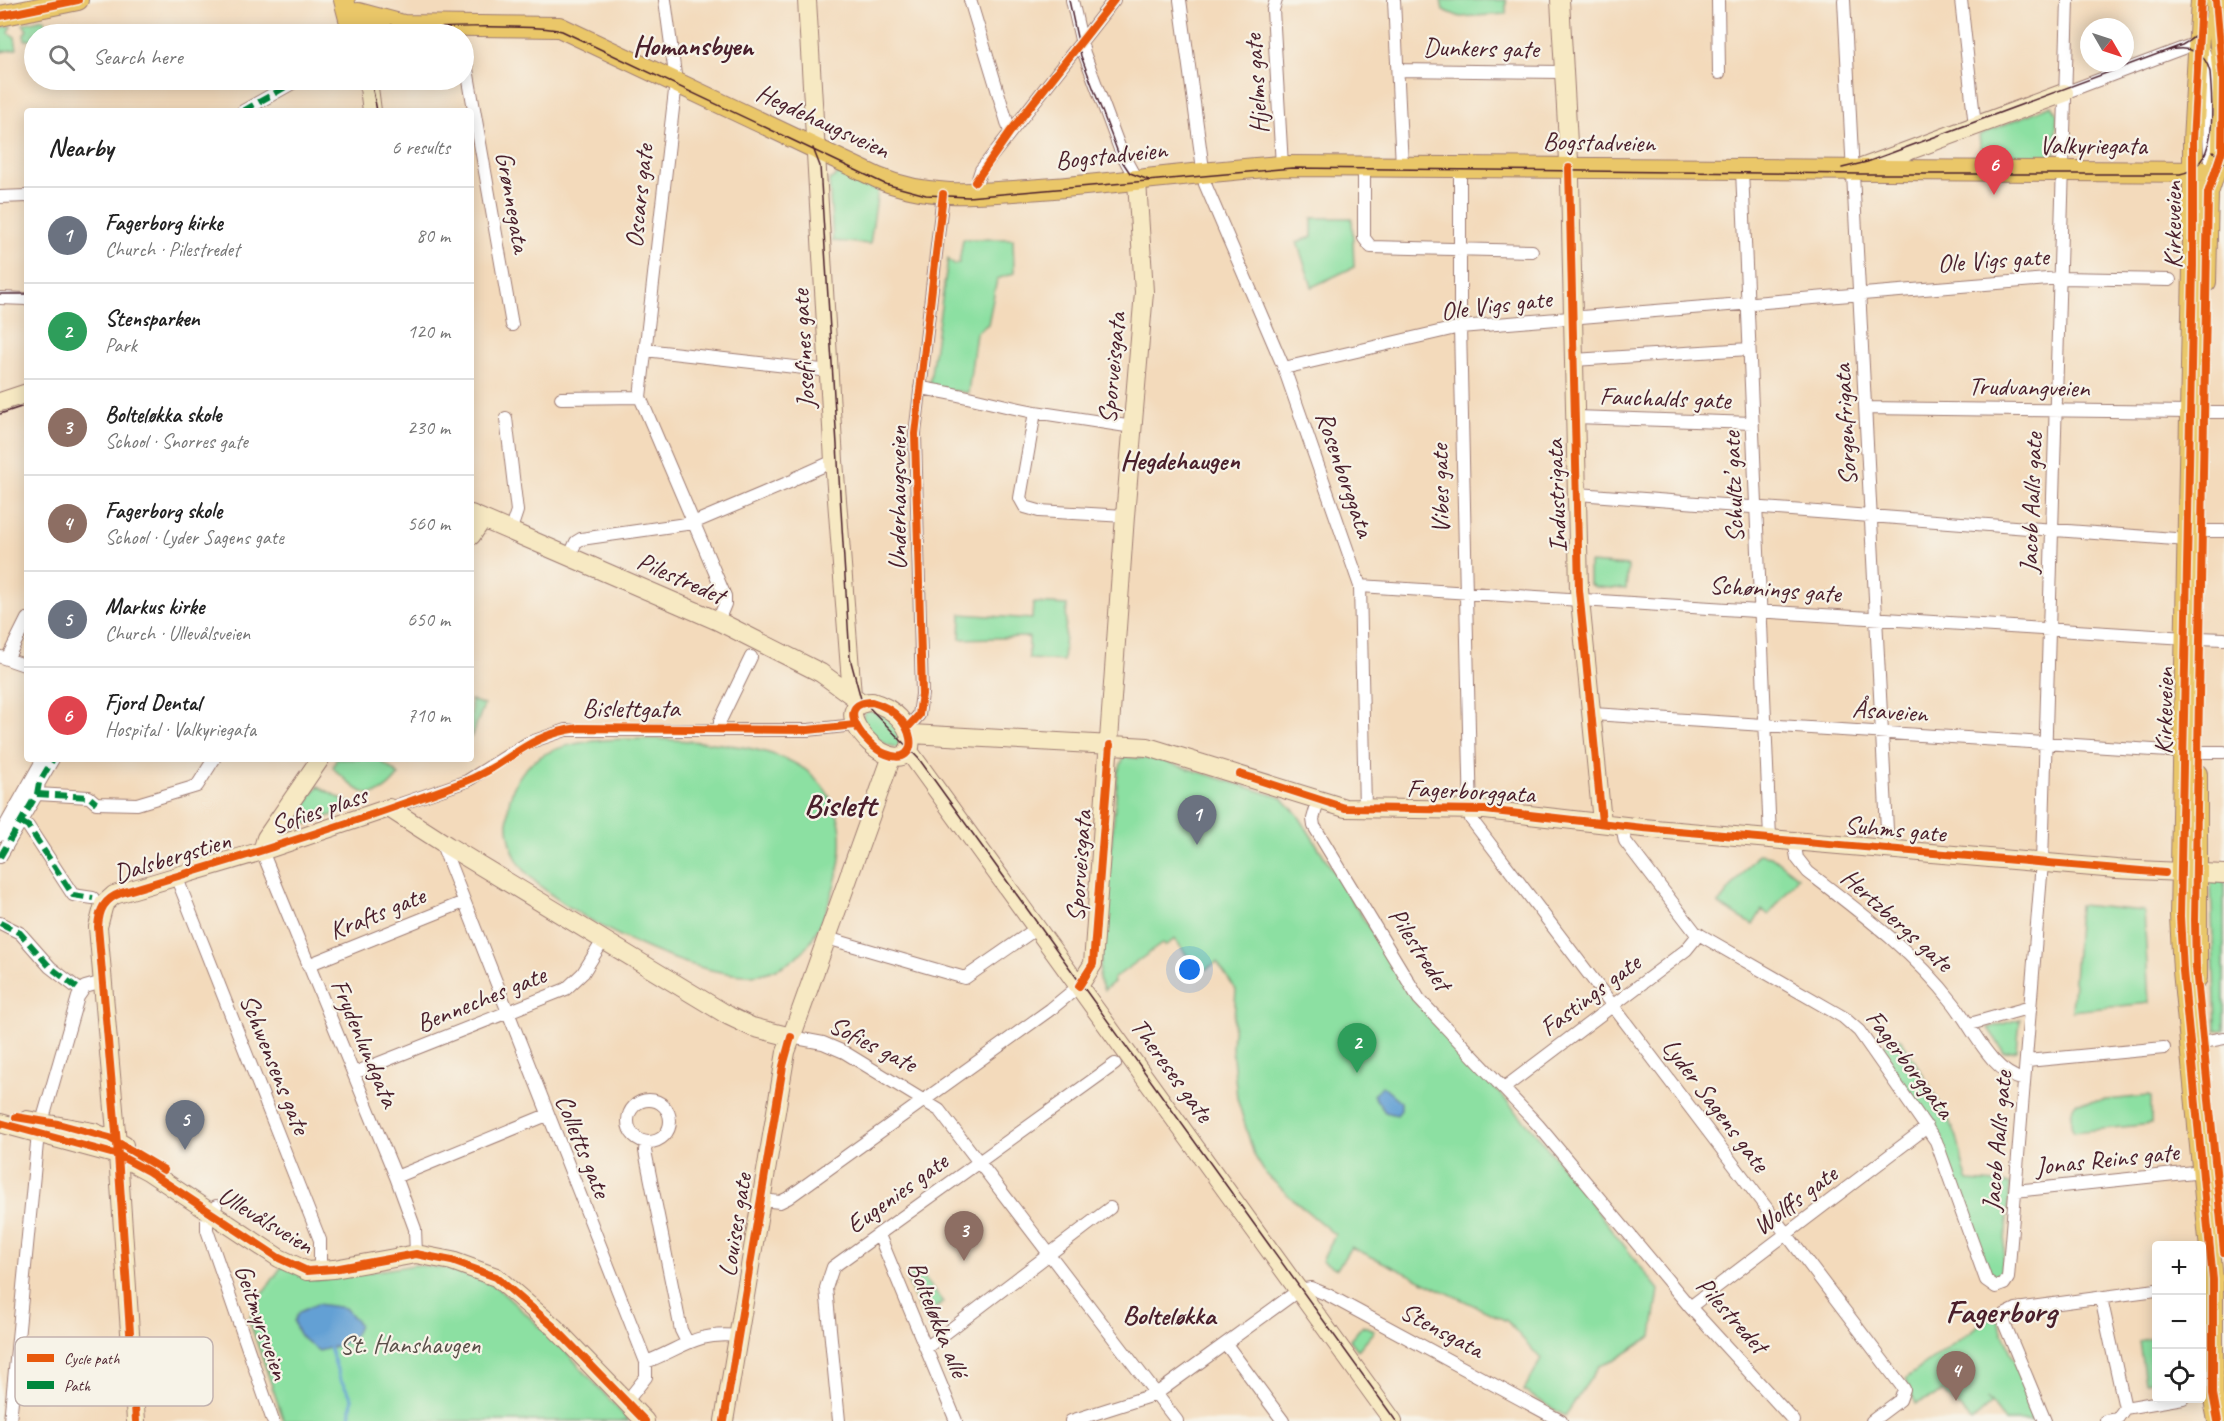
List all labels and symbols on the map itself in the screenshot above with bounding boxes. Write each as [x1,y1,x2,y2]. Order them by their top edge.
north arrow [2080,18,2134,72]
district label: Homansbyen [633,28,755,64]
street label: Dunkers gate [1423,30,1542,66]
street label: Hjelms gate [1236,32,1276,135]
street label: Hegdehaugsveien [751,76,896,167]
street label: Bogstadveien [1543,125,1657,159]
street label: Valkyriegata [2039,129,2148,162]
street label: Bogstadveien [1054,133,1170,177]
street label: Oscars gate [617,141,661,249]
pin: 6 [1974,146,2014,195]
street label: Grønnegata [488,149,539,257]
street label: Kirkeveien [2156,180,2189,269]
street label: Ole Vigs gate [1936,239,2052,280]
street label: Ole Vigs gate [1439,282,1556,328]
street label: Josefines gate [783,287,823,411]
street label: Sporveisgata [1091,310,1133,425]
street label: Sorgenfrigata [1825,362,1865,487]
street label: Trudvangveien [1968,369,2091,405]
street label: Fauchalds gate [1599,379,1733,417]
street label: Rosenborggata [1308,407,1382,543]
street label: Underhaugsveien [881,425,914,570]
street label: Schultz’ gate [1715,429,1751,543]
street label: Jacob Aalls gate [2012,431,2050,576]
street label: Industrigata [1537,437,1574,553]
street label: Vibes gate [1423,441,1457,534]
district label: Hegdehaugen [1120,443,1240,477]
street label: Pilestredet [632,544,733,613]
street label: Schønings gate [1708,568,1843,610]
street label: Kirkeveien [2147,666,2181,755]
street label: Bislettgata [582,692,681,725]
street label: Åsaveien [1851,692,1930,730]
street label: Fagerborggata [1406,771,1537,811]
street label: Sofies plass [266,777,374,842]
district label: Bislett [804,785,879,826]
pin: 1 [1178,796,1216,845]
street label: Sporveisgata [1059,808,1099,923]
street label: Suhms gate [1843,808,1949,850]
street label: Dalsbergstien [110,824,235,890]
street label: Hertzbergs gate [1834,861,1962,981]
street label: Krafts gate [324,878,431,947]
street label: Pilestredet [1381,901,1461,1000]
street label: Fastings gate [1533,945,1649,1044]
your location [1175,955,1204,984]
street label: Benneches gate [411,957,552,1040]
street label: Frydenlundgata [323,974,407,1114]
street label: Schwensens gate [232,989,319,1141]
street label: Fagerborggata [1858,1003,1963,1126]
street label: Sofies gate [824,1008,925,1081]
street label: Thereses gate [1123,1011,1222,1130]
pin: 2 [1338,1024,1376,1073]
street label: Lyder Sagens gate [1655,1032,1778,1180]
street label: Jacob Aalls gate [1974,1068,2020,1214]
street label: Colletts gate [547,1090,619,1205]
pin: 5 [166,1100,204,1150]
street label: Jonas Reins gate [2032,1135,2182,1183]
street label: Eugenies gate [840,1144,956,1241]
street label: Wolffs gate [1746,1157,1845,1242]
street label: Louises gate [711,1170,760,1279]
street label: Ullevålsveien [212,1179,321,1262]
pin: 3 [944,1212,984,1261]
street label: Bolteløkka allé [900,1256,977,1385]
street label: Geitmyrsveien [227,1260,298,1385]
street label: Pilestredet [1689,1270,1778,1363]
district label: Fagerborg [1945,1291,2060,1332]
street label: Stensgata [1395,1294,1491,1367]
district label: Bolteløkka [1122,1298,1218,1332]
park label: St. Hanshaugen [340,1328,481,1361]
legend [15,1337,213,1406]
text: Cycle path [64,1349,120,1369]
pin: 4 [1936,1352,1976,1401]
text: Path [64,1376,91,1396]

